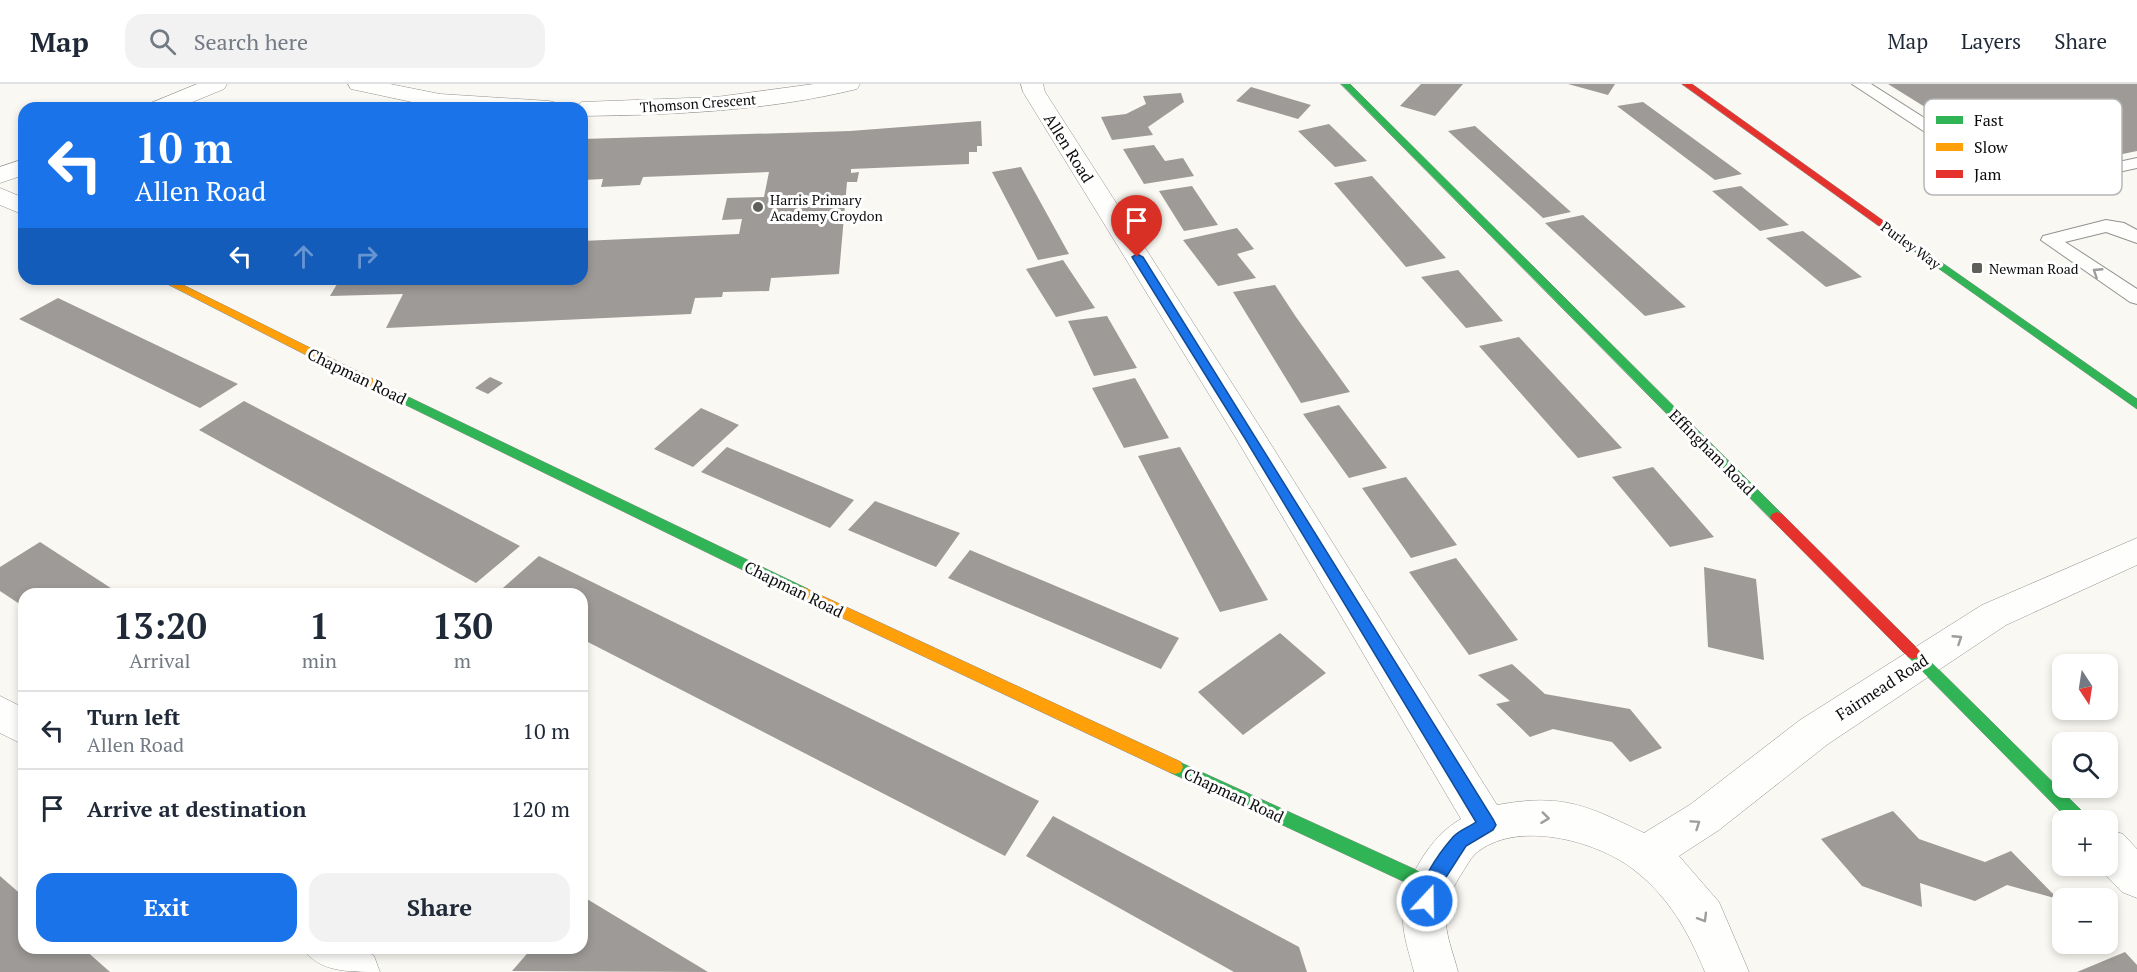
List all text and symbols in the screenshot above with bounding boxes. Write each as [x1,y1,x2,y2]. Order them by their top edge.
search box [125,14,545,68]
text: Map [30,23,89,60]
icon: search [146,25,179,58]
text: Search here [194,27,308,56]
text: Map [1887,27,1928,55]
text: Layers [1961,27,2021,55]
text: Share [2054,27,2107,55]
street label: Thomson Crescent [639,89,758,117]
legend [1924,99,2122,195]
street label: Allen Road [1039,109,1099,187]
text: Fast [1974,109,2004,131]
text: 10 m [135,119,233,175]
icon: left [36,126,114,204]
text: Slow [1974,136,2008,158]
text: Jam [1974,163,2002,185]
text: Allen Road [135,173,266,209]
place label: Harris Primary Academy Croydon [770,190,883,225]
pin [1111,195,1162,257]
marker: Harris Primary Academy Croydon [751,200,765,214]
icon: arrive [1120,204,1153,237]
street label: Purley Way [1877,217,1945,274]
icon: left [224,240,257,273]
icon: ahead [287,240,320,273]
icon: right [350,240,383,273]
place label: Newman Road [1989,259,2079,278]
marker: Newman Road [1970,261,1984,275]
one-way arrow [2093,268,2103,280]
street label: Chapman Road [304,342,410,410]
street label: Effingham Road [1664,404,1760,500]
street label: Chapman Road [741,555,847,623]
text: 13:20 [113,602,207,649]
text: 1 [309,602,330,649]
text: 130 [432,602,493,649]
one-way arrow [1952,634,1962,646]
text: Arrival [129,647,191,674]
text: min [302,647,337,674]
text: m [454,647,471,674]
street label: Fairmead Road [1831,649,1933,725]
north arrow [2052,654,2118,720]
map controls [2052,654,2118,954]
text: Turn left [87,702,180,731]
icon: left [36,714,69,747]
text: 10 m [522,716,570,745]
text: Allen Road [87,731,184,758]
button: search [2052,732,2118,798]
street label: Chapman Road [1180,762,1288,828]
icon: arrive [36,792,69,825]
text: Arrive at destination [87,794,306,823]
text: 120 m [510,794,570,823]
button: + [2052,810,2118,876]
one-way arrow [1540,811,1549,824]
one-way arrow [1689,820,1700,831]
position arrow [1395,869,1459,933]
button: Exit [36,873,297,942]
button: Share [309,873,570,942]
button: − [2052,888,2118,954]
one-way arrow [1696,912,1708,922]

